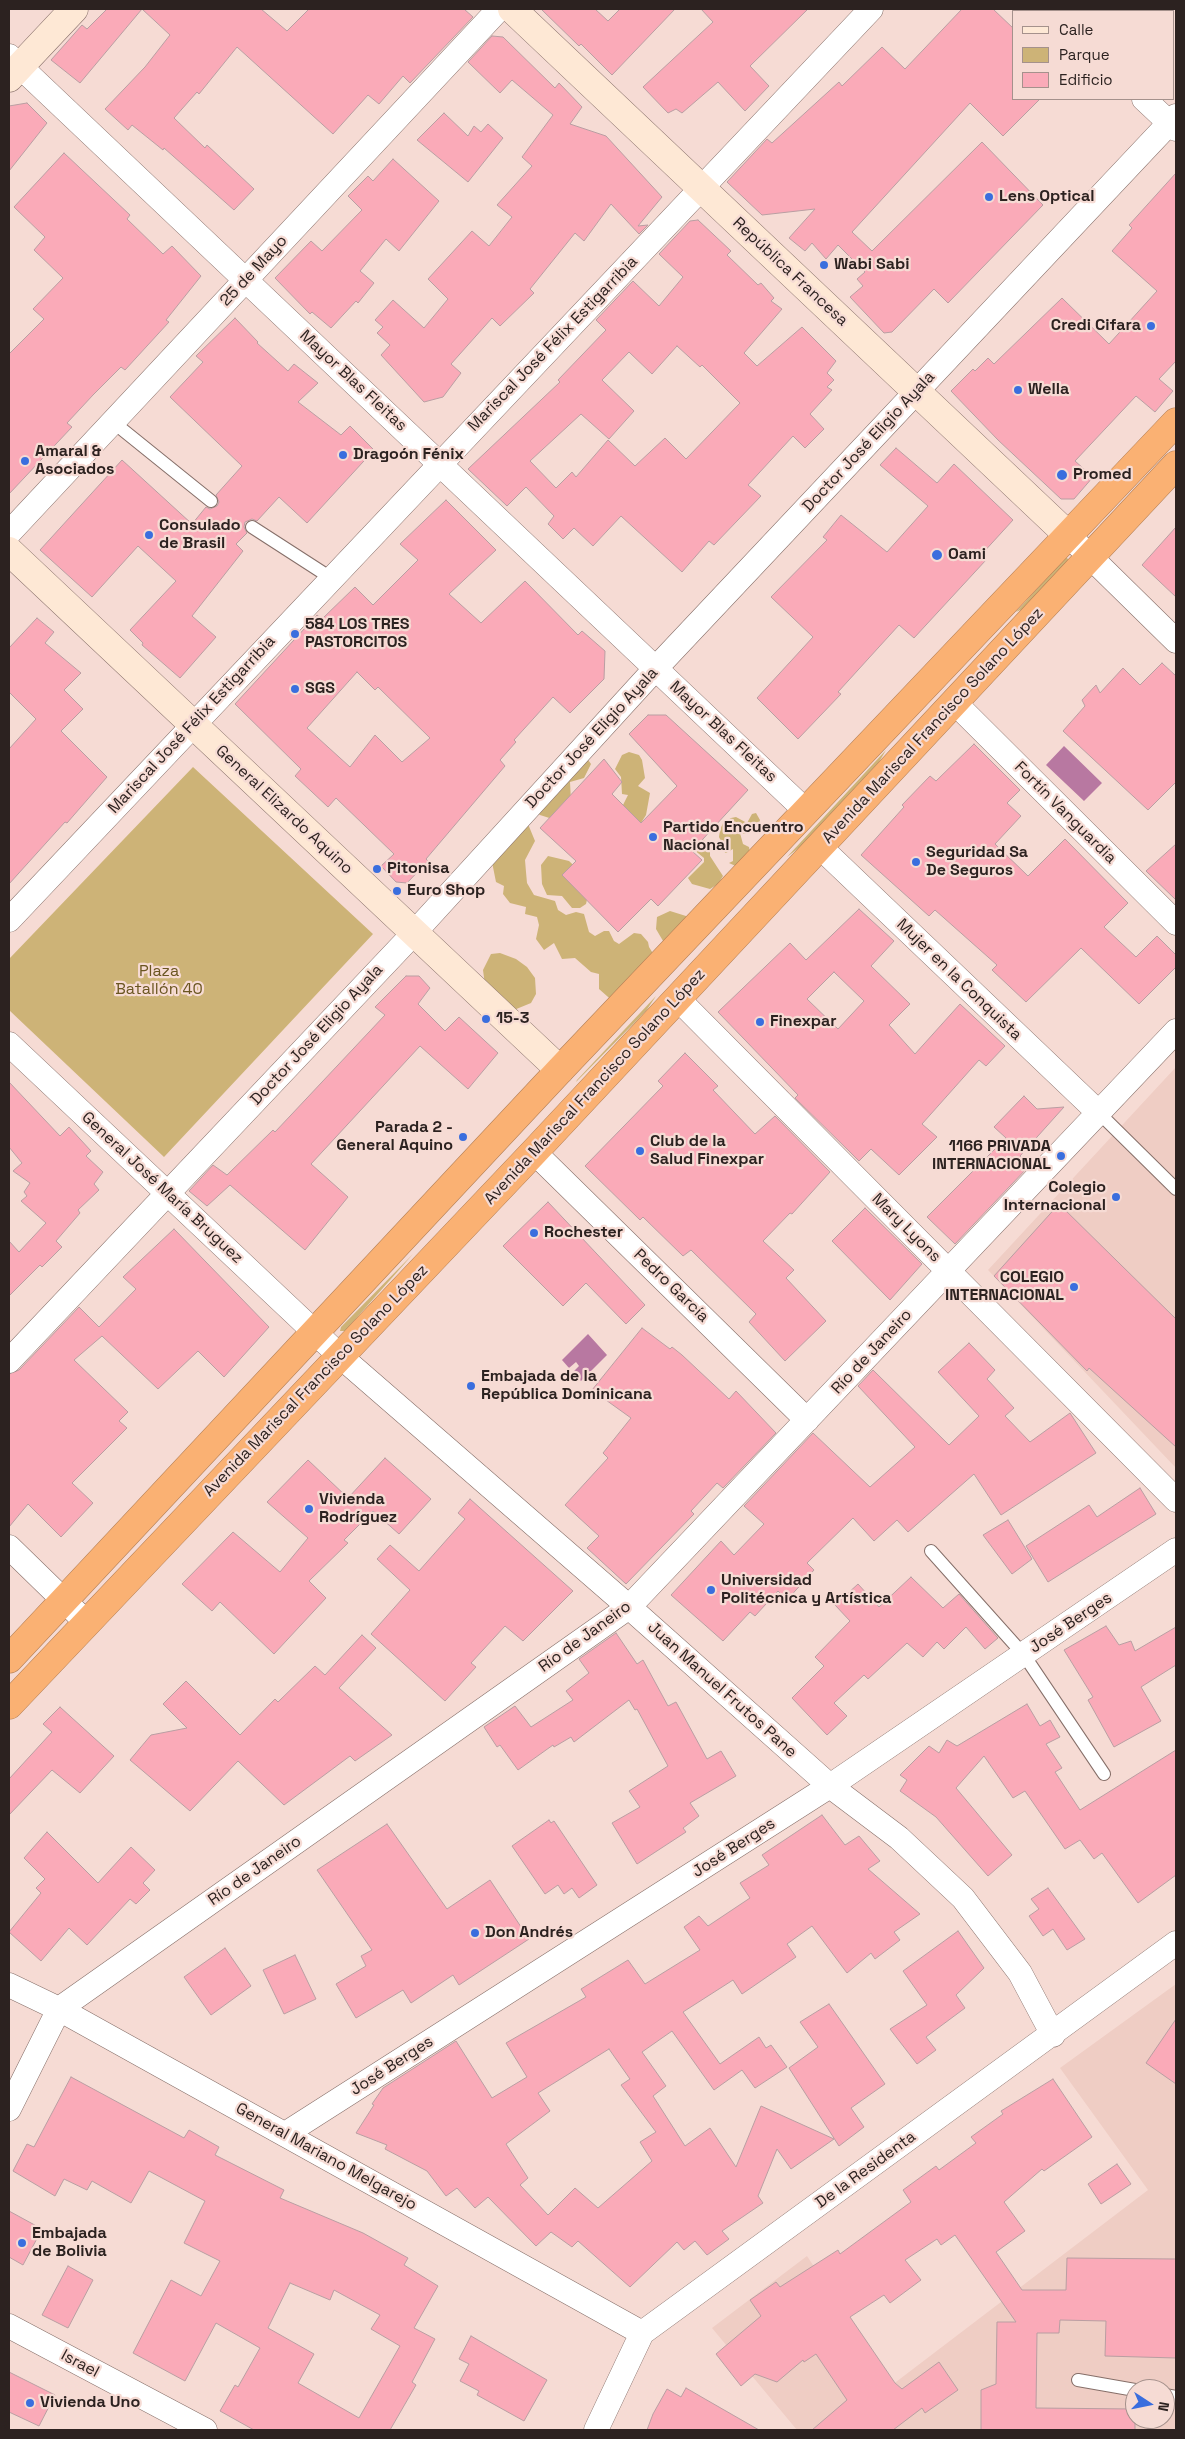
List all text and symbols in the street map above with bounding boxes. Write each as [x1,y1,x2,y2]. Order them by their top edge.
legend [1012,10,1175,100]
text: Calle [1059,20,1094,39]
text: Parque [1059,45,1110,64]
text: Edificio [1059,70,1113,89]
place label: Lens Optical [999,187,1094,207]
marker: Lens Optical [983,191,995,203]
street label: República Francesa [728,214,852,330]
street label: 25 de Mayo [216,232,292,310]
street label: Mariscal José Félix Estigarribia [464,252,642,436]
place label: Wabi Sabi [834,255,909,275]
marker: Wabi Sabi [818,259,830,271]
place label: Credi Cifara [1051,316,1141,336]
marker: Credi Cifara [1145,320,1157,332]
street label: Mayor Blas Fleitas [295,326,411,436]
street label: Doctor José Eligio Ayala [799,368,939,516]
place label: Wella [1028,380,1069,400]
marker: Wella [1012,384,1024,396]
place label: Amaral & Asociados [35,442,114,480]
place label: Dragoón Fénix [353,445,464,465]
marker: Dragoón Fénix [337,449,349,461]
marker: Amaral & Asociados [19,455,31,467]
place label: Promed [1073,465,1132,485]
marker: Promed [1055,468,1069,482]
place label: Consulado de Brasil [159,516,241,554]
marker: Consulado de Brasil [143,529,155,541]
place label: Oami [948,545,986,565]
marker: Oami [930,548,944,562]
street label: Avenida Mariscal Francisco Solano López [819,604,1047,848]
place label: 584 LOS TRES PASTORCITOS [305,615,409,653]
marker: 584 LOS TRES PASTORCITOS [289,628,301,640]
street label: Mariscal José Félix Estigarribia [104,632,280,818]
street label: Doctor José Eligio Ayala [522,664,662,812]
street label: Mayor Blas Fleitas [665,677,781,787]
place label: SGS [305,679,335,699]
marker: SGS [289,683,301,695]
street label: General Elizardo Aquino [211,741,357,879]
street label: Fortín Vanguardia [1010,758,1120,868]
place label: Partido Encuentro Nacional [663,818,804,856]
marker: Partido Encuentro Nacional [647,831,659,843]
place label: Seguridad Sa De Seguros [926,843,1028,881]
marker: Seguridad Sa De Seguros [910,856,922,868]
place label: Pitonisa [387,859,449,879]
marker: Pitonisa [371,863,383,875]
place label: Euro Shop [407,881,485,901]
marker: Euro Shop [391,885,403,897]
street label: Mujer en la Conquista [892,915,1026,1045]
street label: Doctor José Eligio Ayala [247,961,387,1109]
park label: Plaza Batallón 40 [115,962,203,1000]
street label: Avenida Mariscal Francisco Solano López [481,965,709,1209]
place label: 15-3 [496,1009,529,1029]
place label: Finexpar [770,1012,837,1032]
marker: 15-3 [480,1013,492,1025]
marker: Finexpar [754,1016,766,1028]
street label: General José María Bruguez [77,1108,247,1268]
place label: Parada 2 - General Aquino [336,1118,453,1156]
marker: Parada 2 - General Aquino [457,1131,469,1143]
place label: Club de la Salud Finexpar [650,1132,764,1170]
place label: 1166 PRIVADA INTERNACIONAL [932,1137,1051,1175]
marker: Club de la Salud Finexpar [634,1145,646,1157]
marker: 1166 PRIVADA INTERNACIONAL [1055,1150,1067,1162]
place label: Colegio Internacional [1004,1178,1106,1216]
street label: Mary Lyons [868,1190,944,1266]
marker: Colegio Internacional [1110,1191,1122,1203]
place label: Rochester [544,1223,623,1243]
marker: Rochester [528,1227,540,1239]
street label: Pedro García [629,1245,713,1327]
street label: Avenida Mariscal Francisco Solano López [200,1261,432,1501]
place label: COLEGIO INTERNACIONAL [945,1268,1064,1306]
marker: COLEGIO INTERNACIONAL [1068,1281,1080,1293]
street label: Río de Janeiro [828,1306,916,1398]
place label: Embajada de la República Dominicana [481,1367,652,1405]
marker: Embajada de la República Dominicana [465,1380,477,1392]
place label: Vivienda Rodríguez [319,1490,397,1528]
marker: Vivienda Rodríguez [303,1503,315,1515]
place label: Universidad Politécnica y Artística [721,1571,892,1609]
marker: Universidad Politécnica y Artística [705,1584,717,1596]
street label: José Berges [1026,1588,1116,1658]
street label: Río de Janeiro [535,1597,635,1677]
street label: Juan Manuel Frutos Pane [644,1618,800,1762]
street label: José Berges [689,1814,779,1882]
street label: Río de Janeiro [205,1832,305,1910]
place label: Don Andrés [485,1923,573,1943]
marker: Don Andrés [469,1927,481,1939]
street label: José Berges [347,2032,437,2100]
street label: General Mariano Melgarejo [232,2099,420,2215]
street label: De la Residenta [812,2127,920,2213]
place label: Embajada de Bolivia [32,2224,107,2262]
marker: Embajada de Bolivia [16,2237,28,2249]
street label: Israel [58,2346,102,2382]
north arrow [1125,2379,1175,2429]
place label: Vivienda Uno [40,2393,140,2413]
marker: Vivienda Uno [24,2397,36,2409]
text: N [1154,2400,1173,2413]

